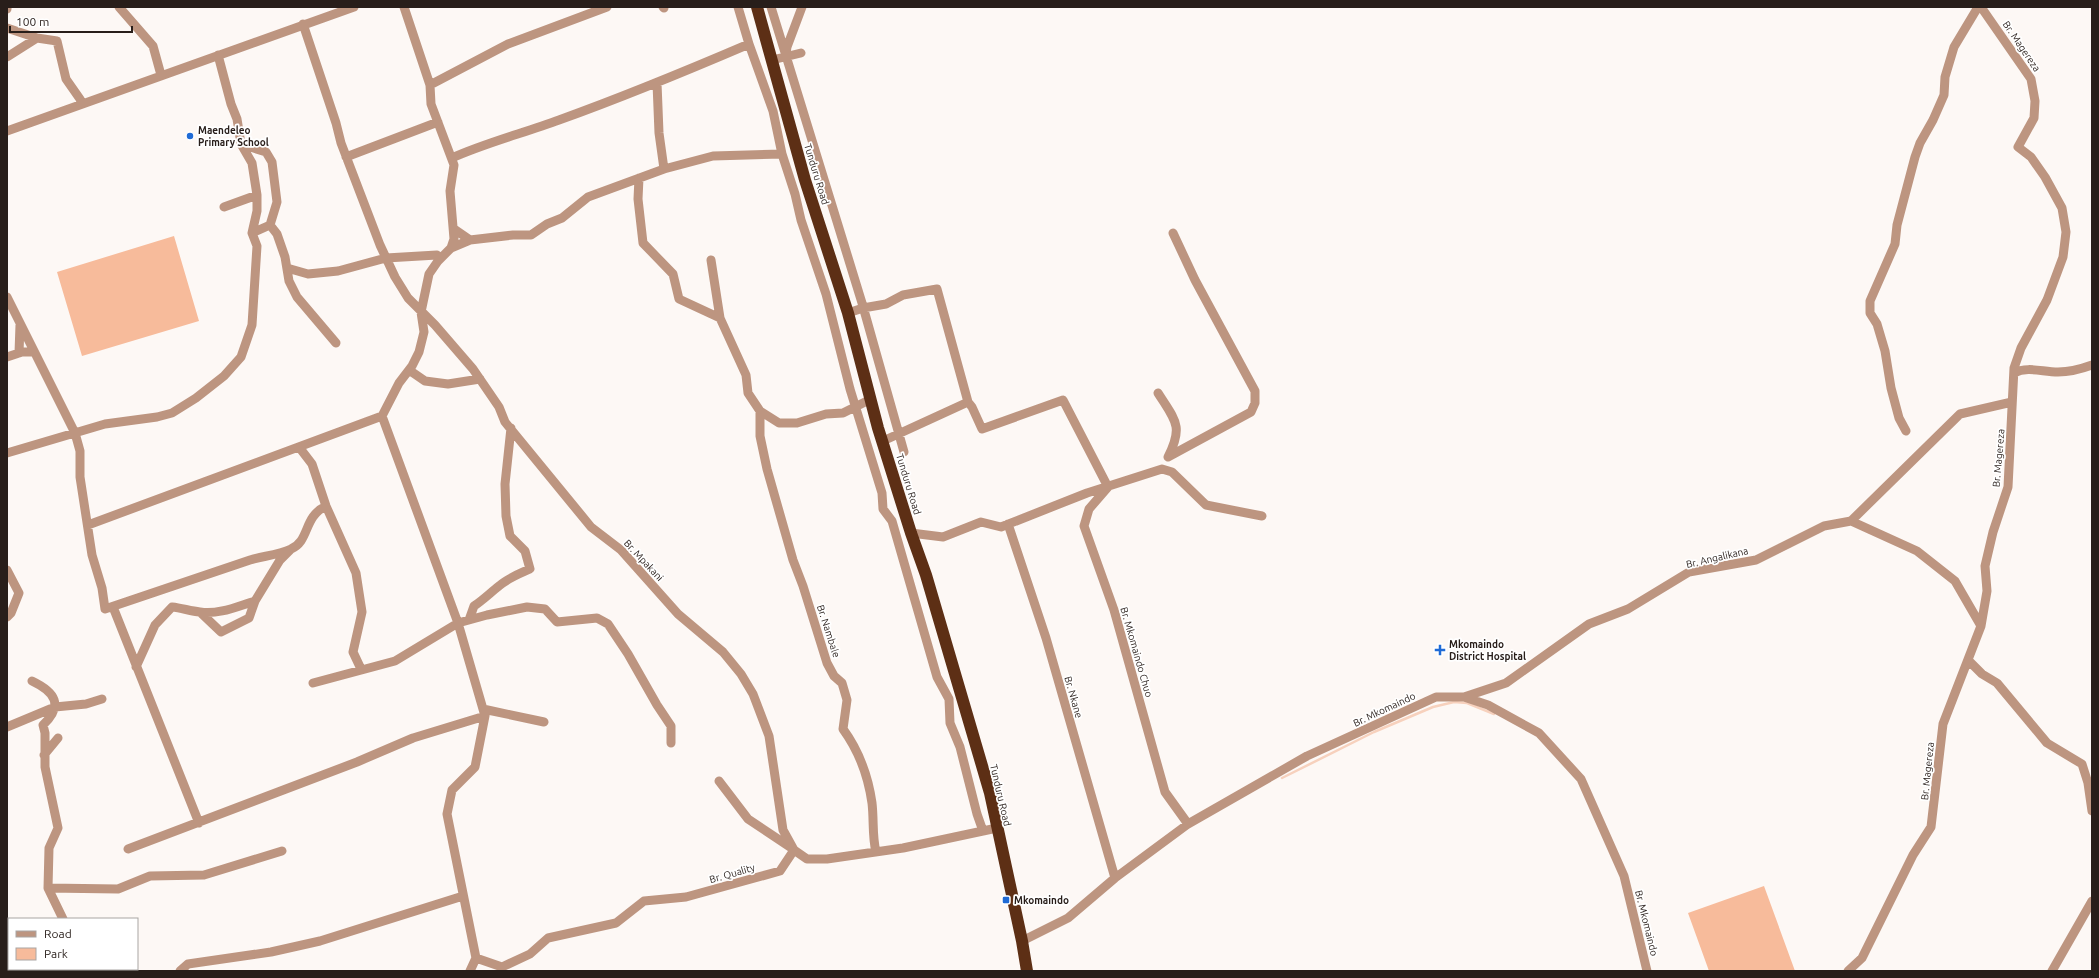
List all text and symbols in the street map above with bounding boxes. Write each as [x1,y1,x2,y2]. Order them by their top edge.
scale bar [10,8,132,34]
text: 100 m [16,15,49,28]
street label: Br. Magereza [2001,19,2043,74]
place label: Maendeleo Primary School [198,125,269,148]
marker: Maendeleo Primary School [185,131,195,141]
street label: Tunduru Road [802,142,831,206]
street label: Br. Magereza [1990,428,2007,488]
street label: Tunduru Road [894,452,923,516]
street label: Br. Mpakani [622,537,666,583]
street label: Br. Angalikana [1685,545,1749,570]
street label: Br. Nambale [815,604,842,659]
street label: Br. Mkomaindo Chuo [1118,606,1155,699]
place label: Mkomaindo District Hospital [1449,639,1526,662]
marker: Mkomaindo District Hospital [1434,644,1446,656]
street label: Br. Nkane [1062,675,1085,719]
street label: Br. Mkomaindo [1351,690,1417,729]
street label: Br. Magereza [1919,741,1936,801]
street label: Tunduru Road [988,763,1013,827]
street label: Br. Quality [708,862,756,885]
street label: Br. Mkomaindo [1633,889,1660,957]
marker: Mkomaindo [1001,895,1011,905]
place label: Mkomaindo [1014,895,1069,906]
legend [8,918,138,970]
text: Road [44,927,72,940]
text: Park [44,947,68,960]

